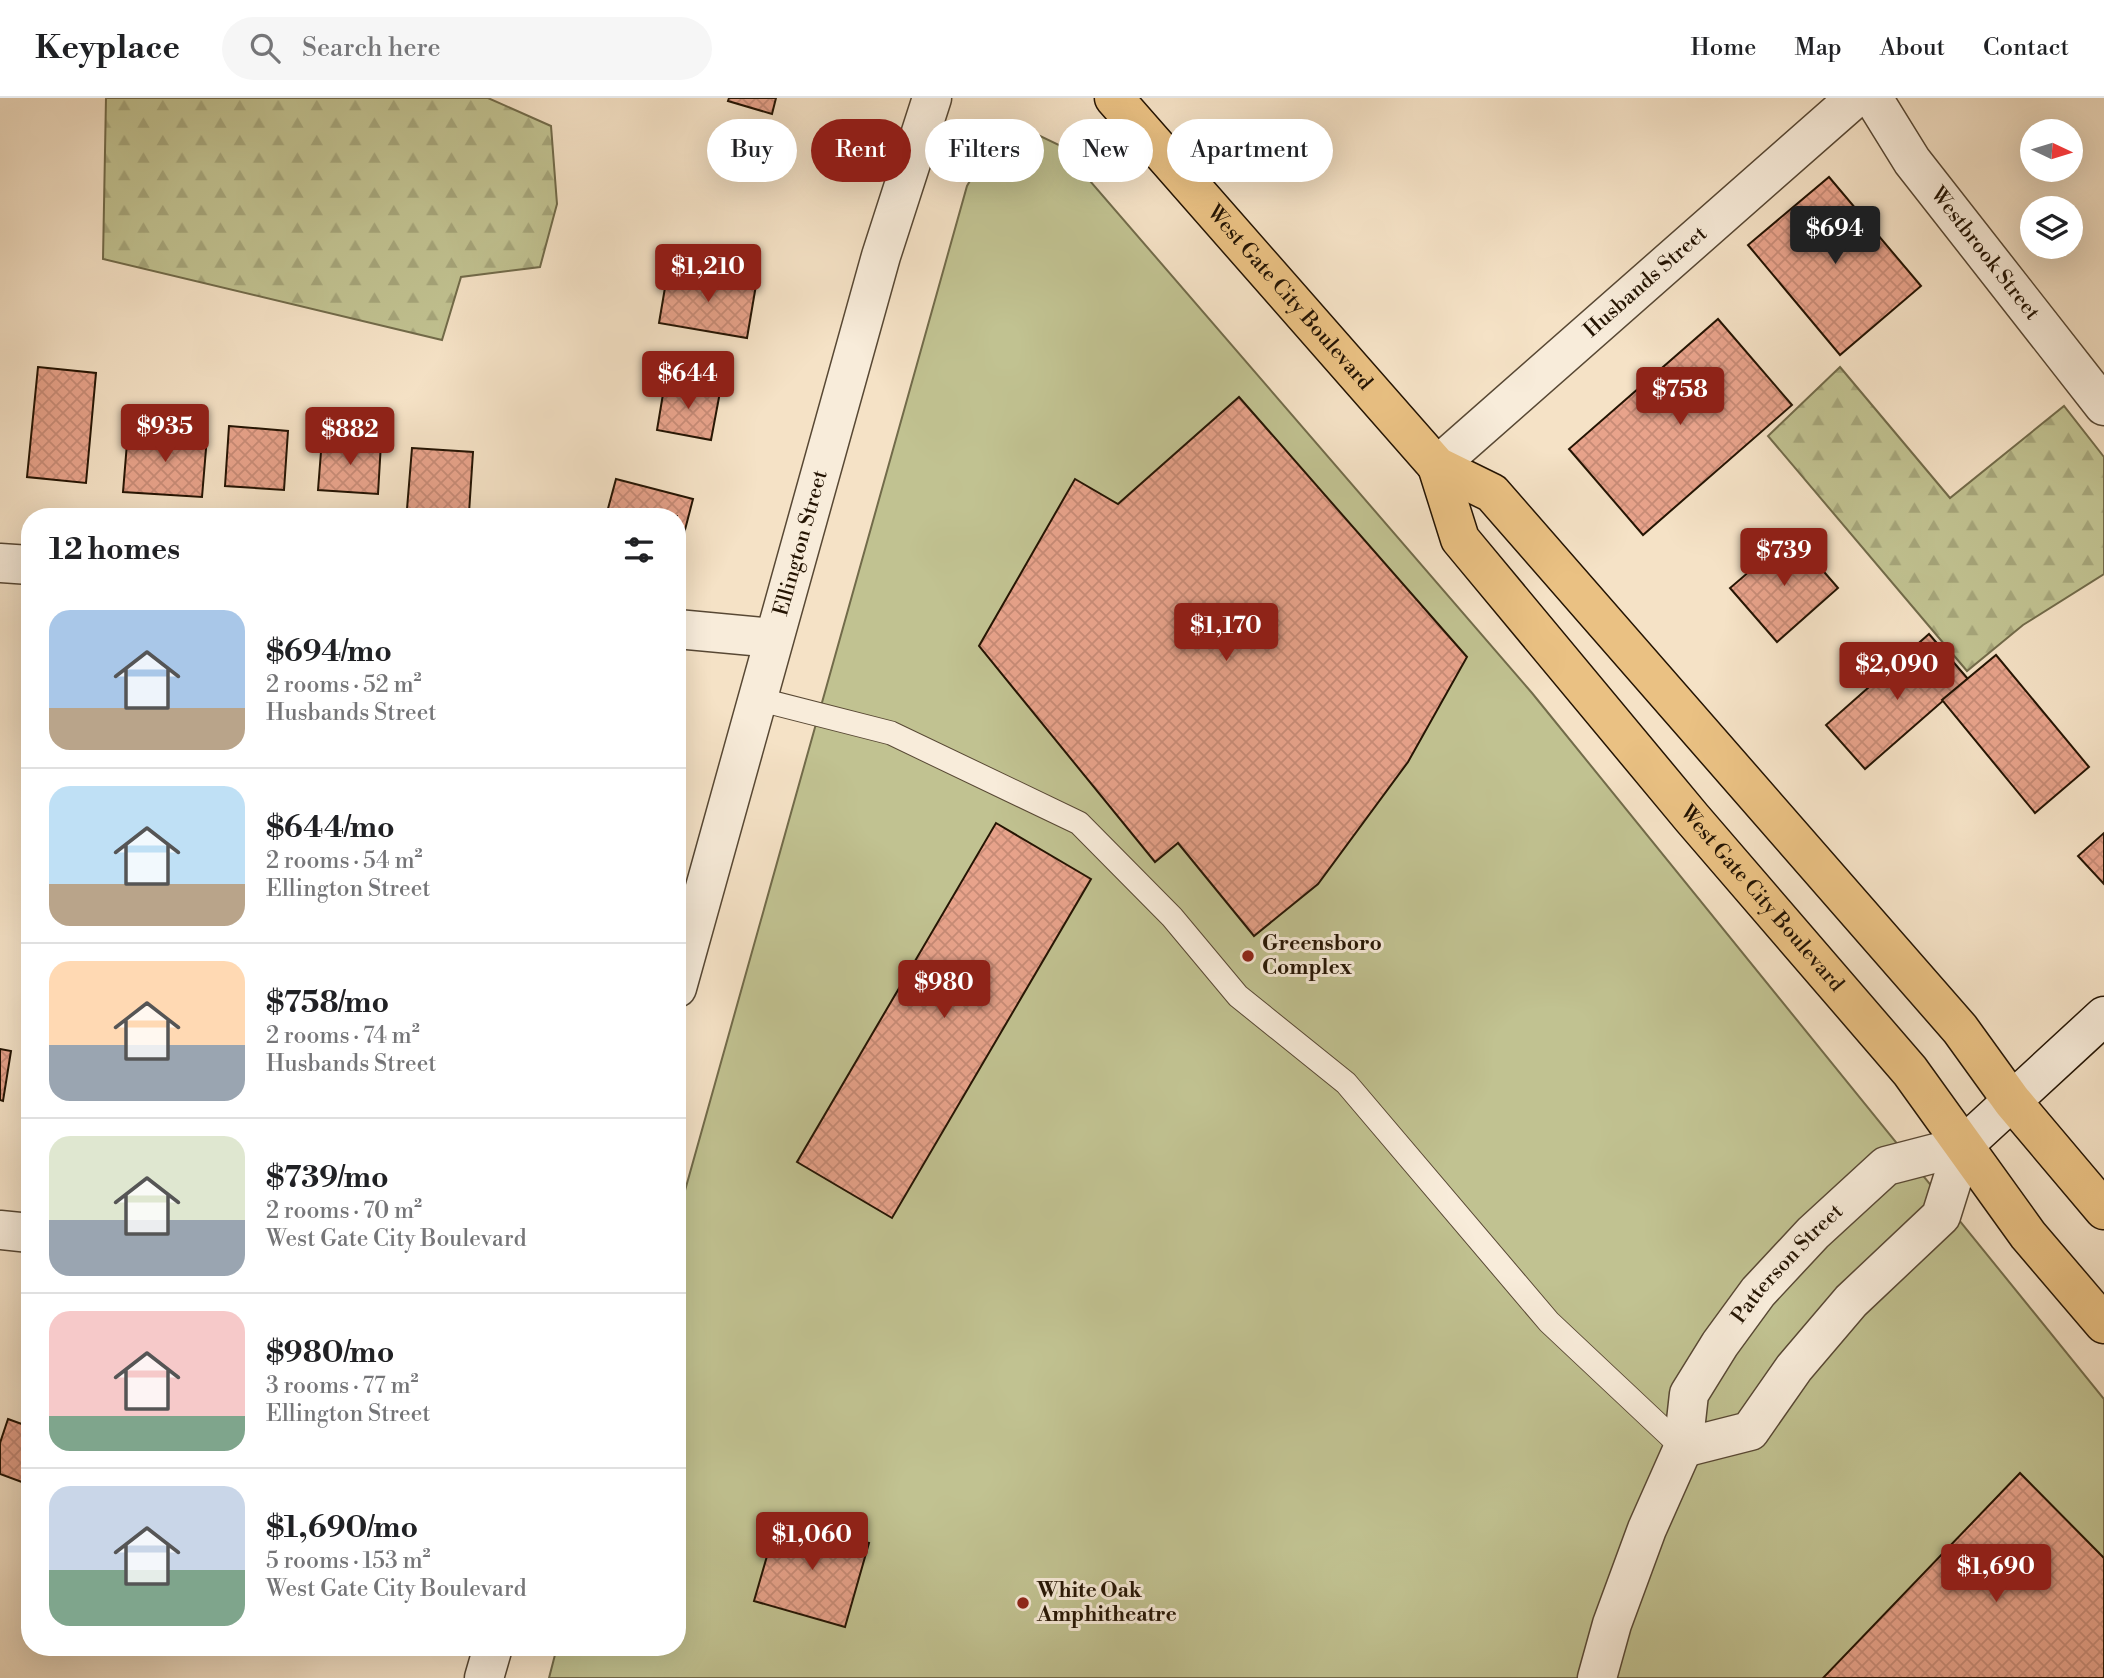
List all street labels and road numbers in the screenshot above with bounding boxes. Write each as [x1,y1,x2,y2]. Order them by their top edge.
street label: Westbrook Street [1924,181,2045,326]
street label: West Gate City Boulevard [1201,199,1378,396]
street label: Husbands Street [1579,221,1713,344]
street label: Ellington Street [768,467,834,619]
street label: West Gate City Boulevard [1673,799,1849,997]
street label: Patterson Street [1726,1198,1849,1329]

